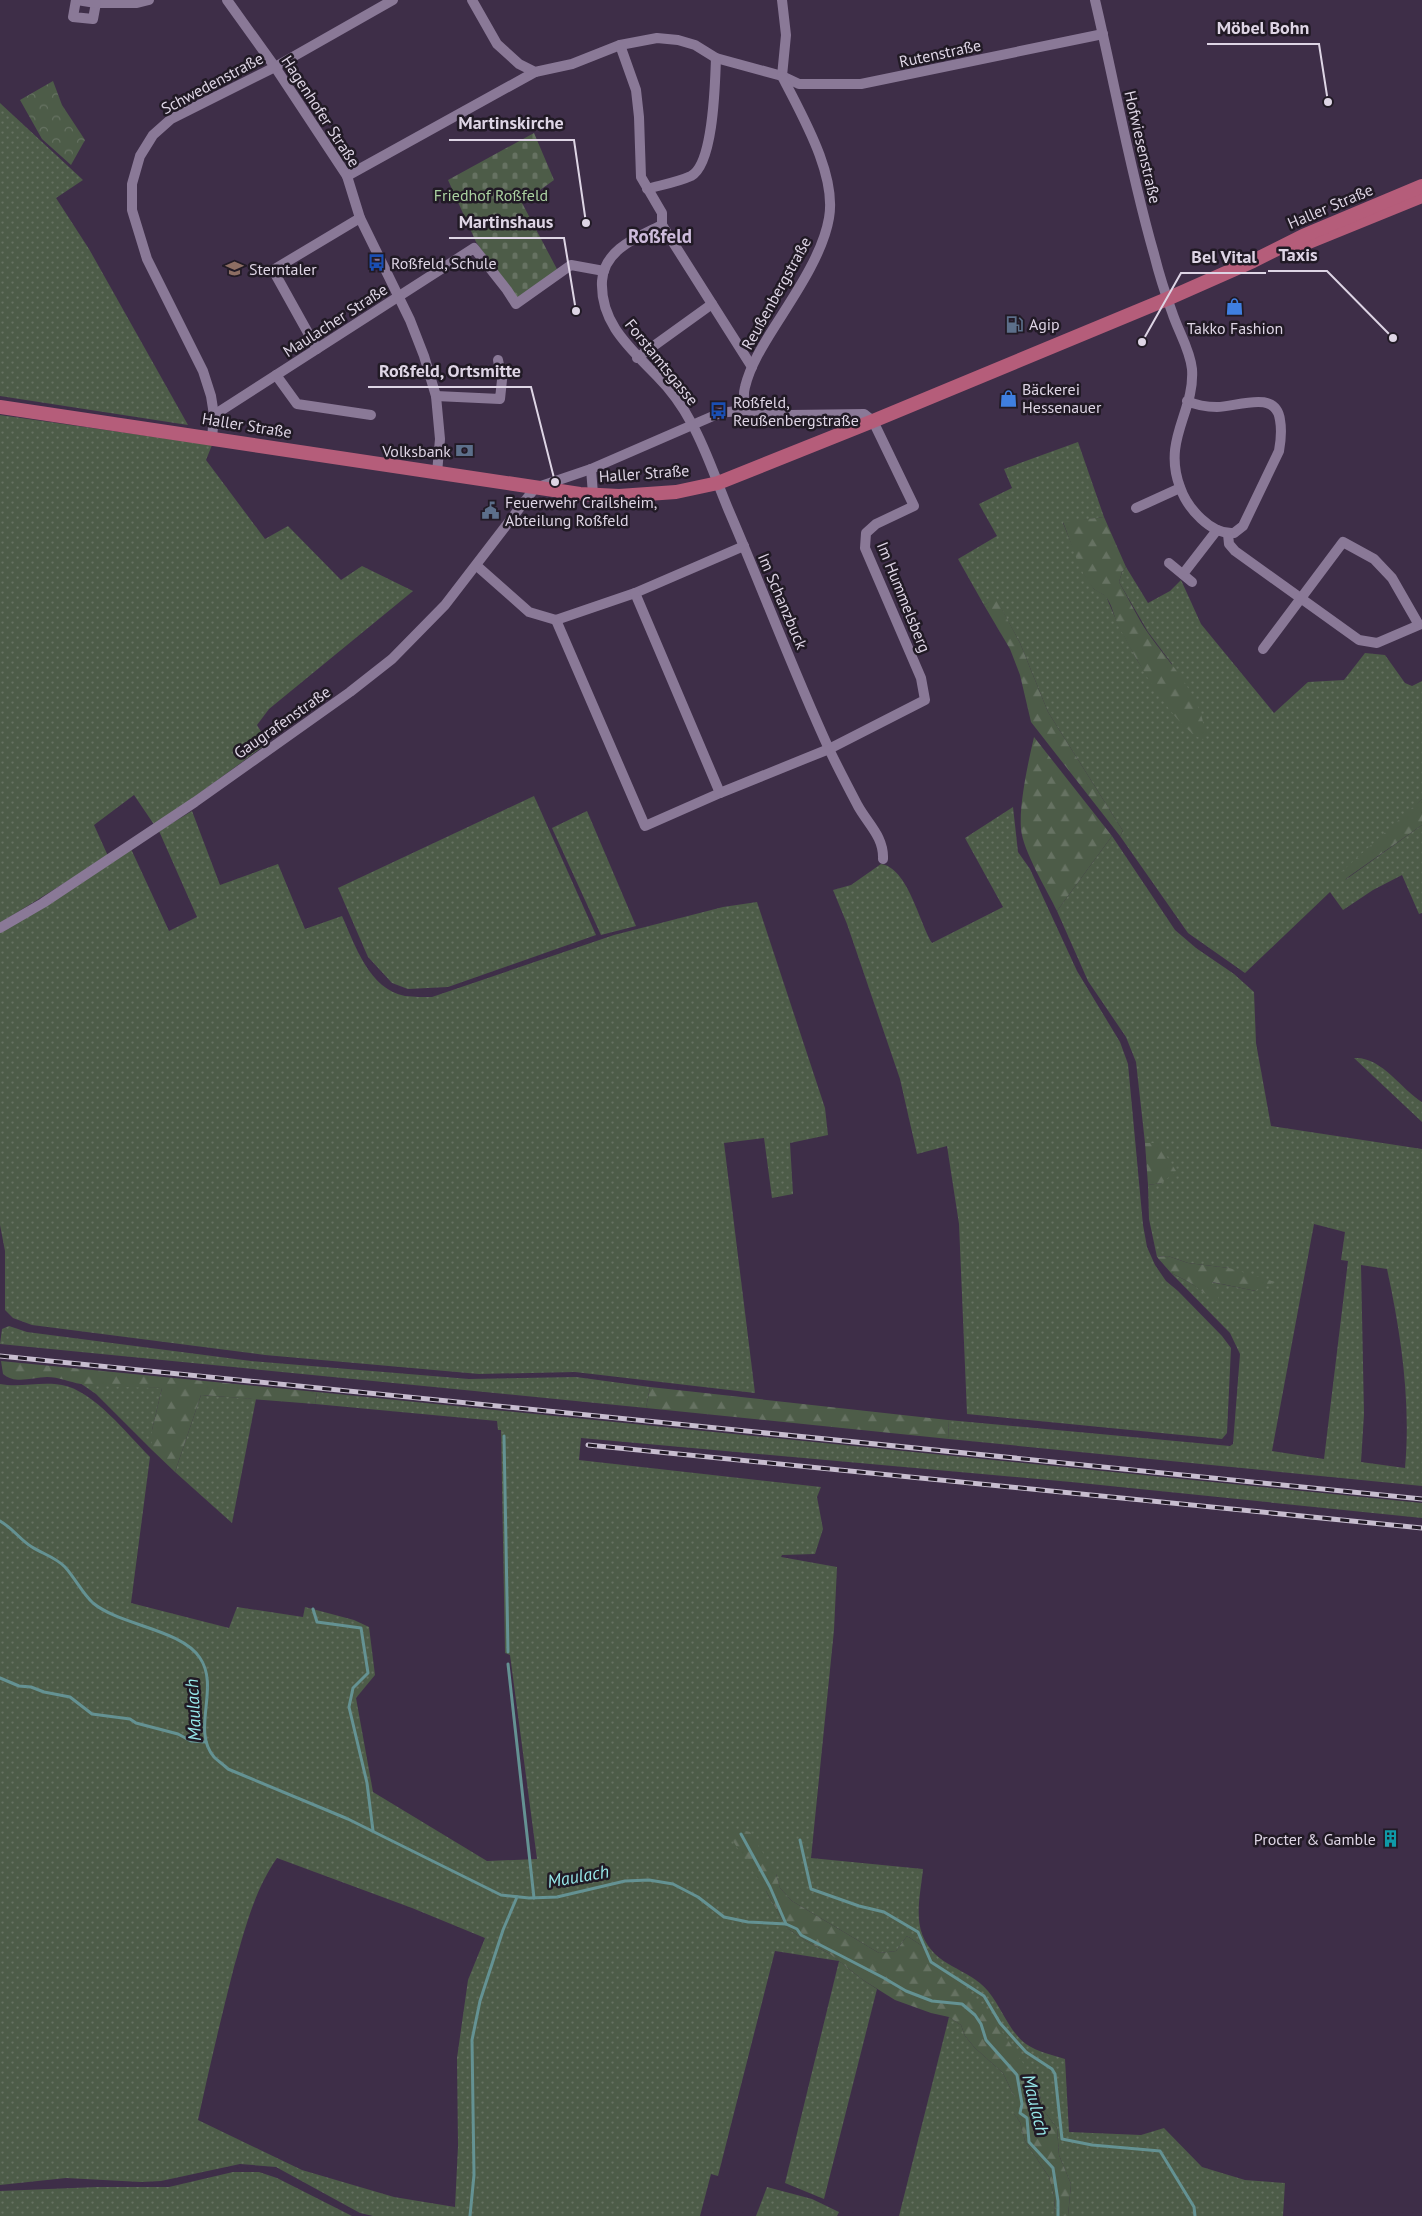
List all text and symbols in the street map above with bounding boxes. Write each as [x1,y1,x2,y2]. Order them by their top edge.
callout: Möbel Bohn [1207,11,1319,44]
text: Möbel Bohn [1217,16,1309,39]
street label: Rutenstraße [897,35,983,71]
street label: Schwedenstraße [158,48,266,118]
street label: Hagenhofer Straße [277,51,365,171]
street label: Hofwiesenstraße [1120,89,1166,205]
callout: Martinskirche [449,107,574,140]
text: Martinskirche [458,111,564,134]
street label: Haller Straße [1284,179,1376,233]
park label: Friedhof Roßfeld [434,185,548,205]
callout: Martinshaus [449,205,564,238]
text: Martinshaus [459,210,554,233]
district label: Roßfeld [628,224,692,248]
street label: Reußenbergstraße [737,233,815,353]
callout: Taxis [1268,238,1327,271]
callout: Bel Vital [1181,240,1266,273]
text: Taxis [1278,243,1318,266]
text: Bel Vital [1191,245,1257,268]
bus stop icon: Roßfeld, Schule [367,253,387,273]
place label: Roßfeld, Schule [391,253,497,273]
school or university icon: Sterntaler [225,259,245,279]
place label: Sterntaler [249,259,317,279]
street label: Maulacher Straße [279,279,391,361]
shop icon: Takko Fashion [1225,296,1245,316]
fuel station icon: Agip [1005,314,1025,334]
place label: Agip [1029,314,1060,334]
street label: Forstamtsgasse [621,315,703,409]
place label: Takko Fashion [1187,318,1283,338]
callout: Roßfeld, Ortsmitte [368,354,531,387]
text: Roßfeld, Ortsmitte [379,359,521,382]
place label: Bäckerei Hessenauer [1022,379,1102,417]
shop icon: Bäckerei Hessenauer [998,388,1018,408]
place label: Roßfeld, Reußenbergstraße [733,392,859,430]
bus stop icon: Roßfeld, Reußenbergstraße [709,401,729,421]
street label: Haller Straße [201,408,293,442]
place label: Volksbank [381,441,451,461]
bank icon: Volksbank [455,441,475,461]
street label: Haller Straße [598,460,690,486]
place label: Feuerwehr Crailsheim, Abteilung Roßfeld [505,492,657,530]
public building icon: Feuerwehr Crailsheim, Abteilung Roßfeld [481,501,501,521]
street label: Im Hummelsberg [873,539,935,655]
street label: Im Schanzbuck [754,550,812,652]
street label: Gaugrafenstraße [230,681,334,763]
water label: Maulach [180,1678,206,1742]
place label: Procter & Gamble [1254,1829,1376,1849]
building icon: Procter & Gamble [1380,1829,1400,1849]
water label: Maulach [545,1859,611,1893]
water label: Maulach [1017,2072,1055,2138]

